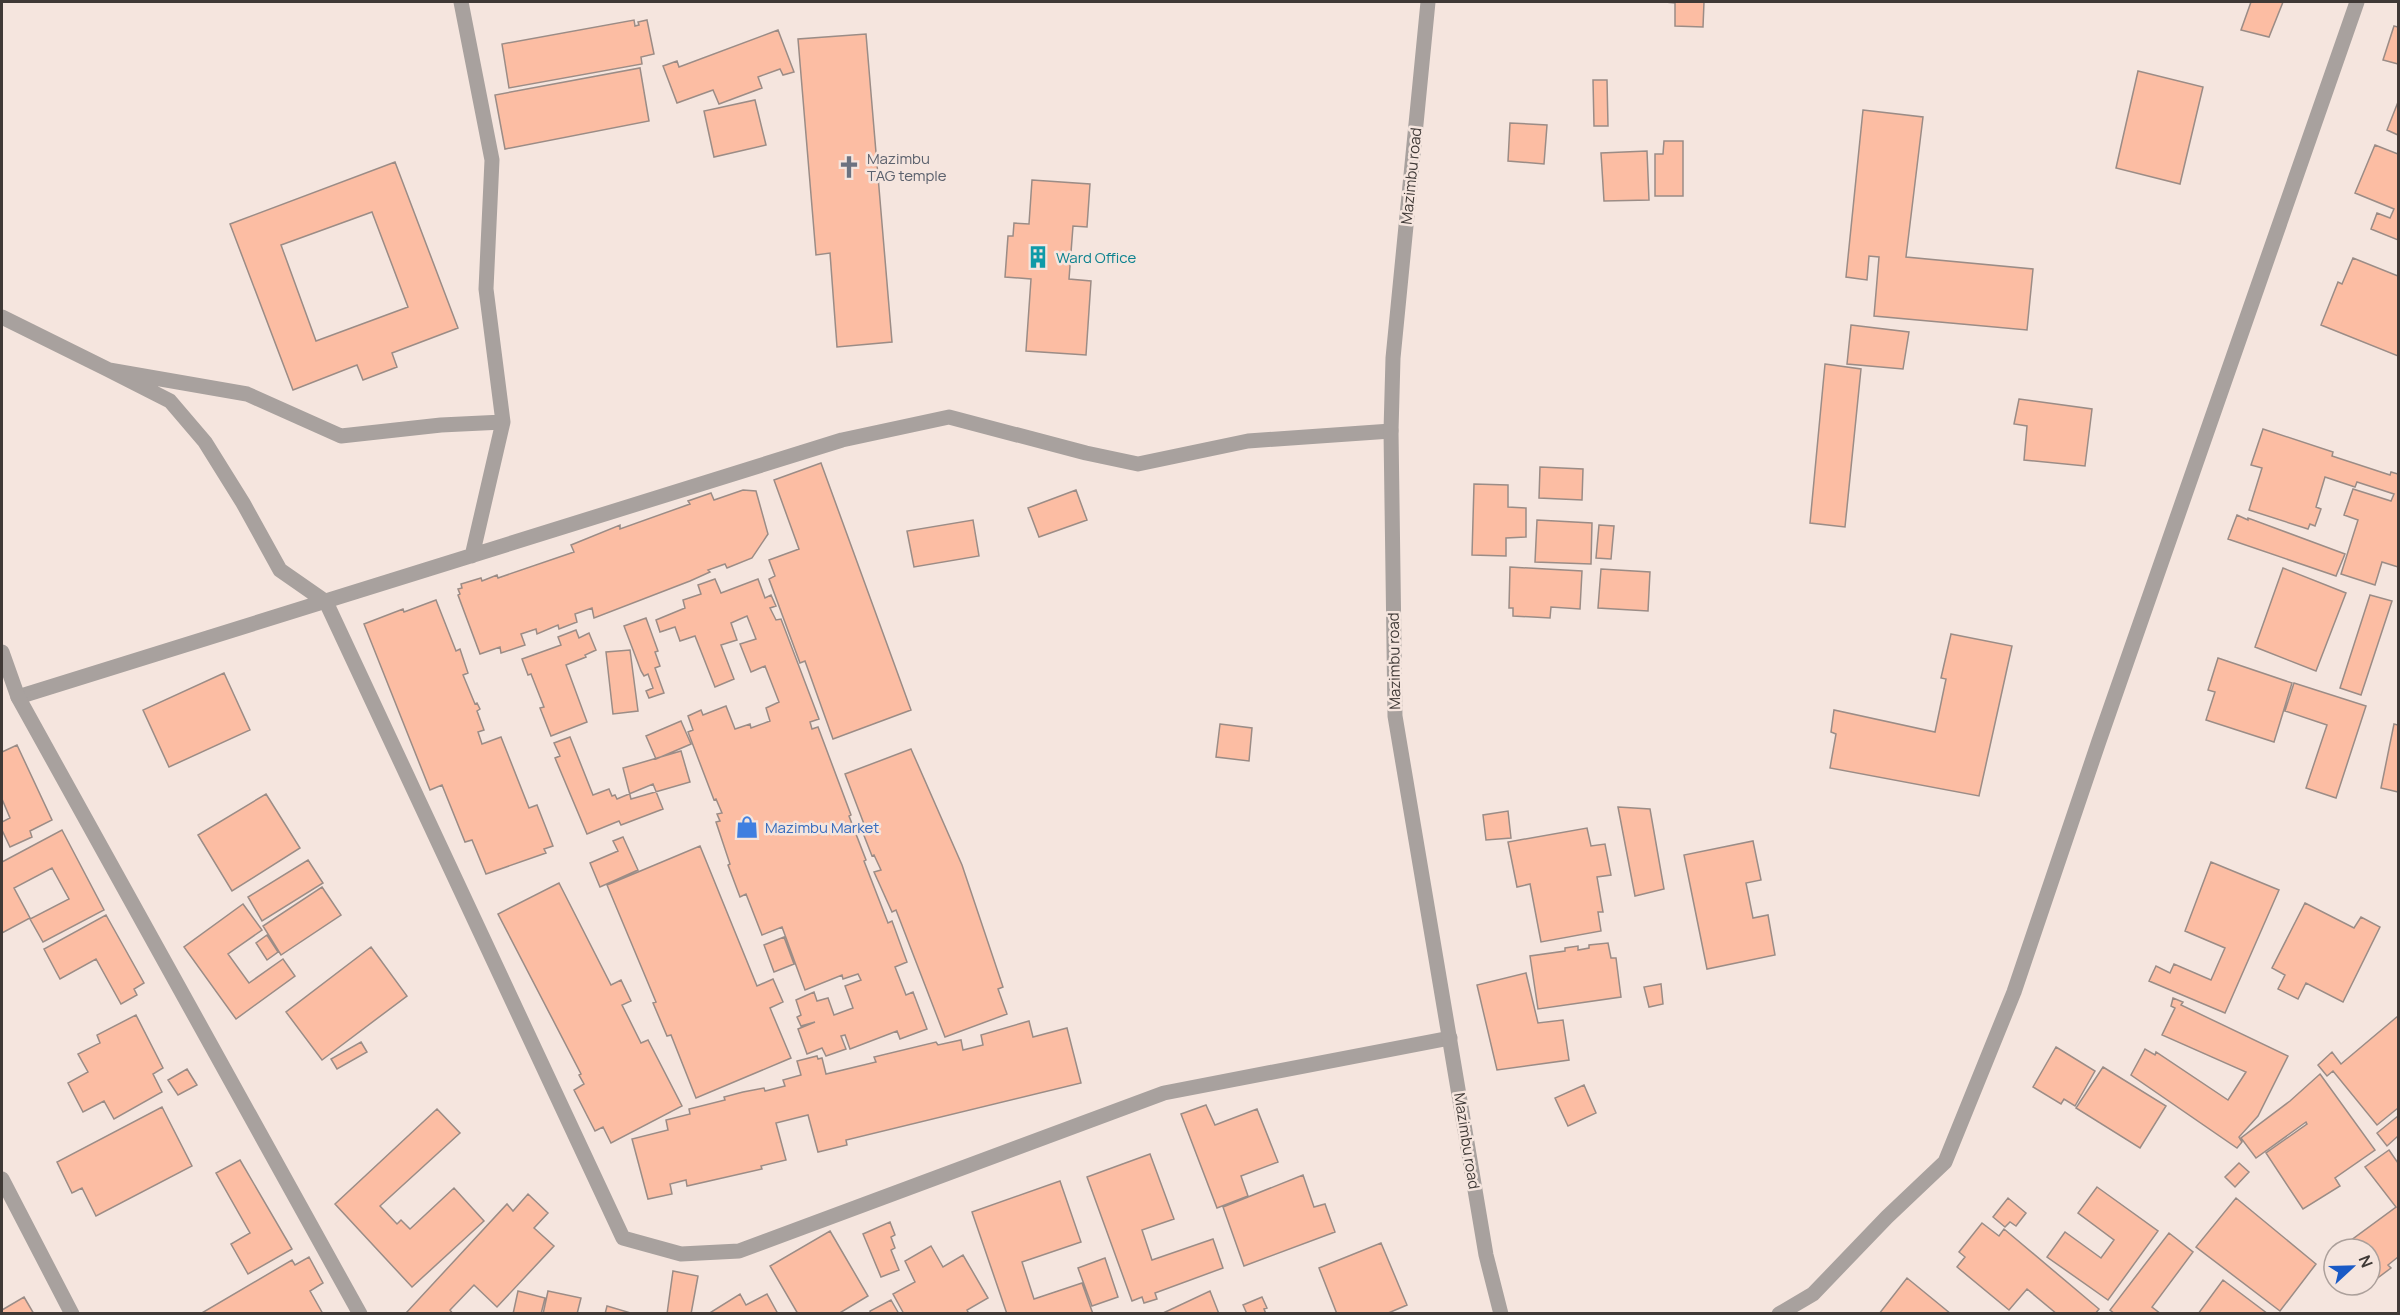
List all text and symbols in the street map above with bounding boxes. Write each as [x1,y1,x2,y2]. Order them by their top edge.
street label: Mazimbu road [1395,127,1427,225]
place label: Mazimbu TAG temple [867,148,947,186]
church icon: Mazimbu TAG temple [836,154,862,180]
building icon: Ward Office [1025,244,1051,270]
place label: Ward Office [1056,247,1136,268]
street label: Mazimbu road [1383,612,1405,710]
shop icon: Mazimbu Market [734,814,760,840]
place label: Mazimbu Market [765,817,879,838]
street label: Mazimbu road [1449,1091,1485,1191]
north arrow [2322,1237,2382,1297]
text: N [2354,1252,2378,1271]

